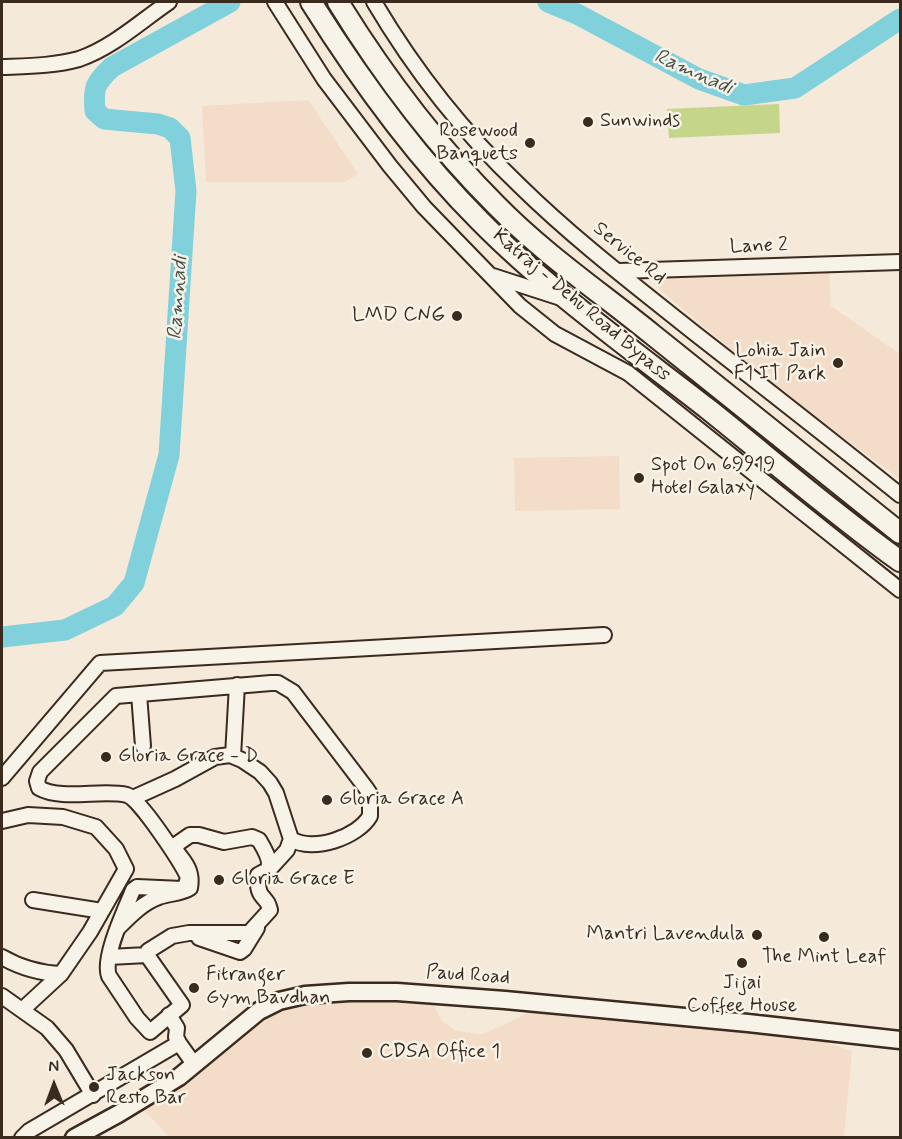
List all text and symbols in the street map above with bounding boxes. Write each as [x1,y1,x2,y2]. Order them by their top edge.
water label: Ramnadi [650,44,736,102]
place label: Sunwinds [600,110,680,134]
marker: Sunwinds [581,115,595,129]
place label: Rosewood Banquets [437,120,518,167]
marker: Rosewood Banquets [523,136,537,150]
street label: Service Rd [588,217,670,291]
street label: Katraj - Dehu Road Bypass [487,224,675,388]
street label: Lane 2 [730,234,788,260]
water label: Ramnadi [164,255,194,341]
place label: LMD CNG [352,304,445,328]
marker: LMD CNG [450,309,464,323]
place label: Lohia Jain F1 IT Park [734,340,826,387]
marker: Lohia Jain F1 IT Park [831,356,845,370]
place label: Spot On 69919 Hotel Galaxy [651,454,775,501]
marker: Spot On 69919 Hotel Galaxy [632,471,646,485]
place label: Gloria Grace - D [118,745,258,769]
marker: Gloria Grace - D [99,750,113,764]
place label: Gloria Grace A [339,788,464,812]
marker: Gloria Grace A [320,793,334,807]
place label: Gloria Grace E [231,868,355,892]
marker: Gloria Grace E [212,873,226,887]
place label: Mantri Lavendula [586,923,745,947]
marker: Mantri Lavendula [750,928,764,942]
marker: The Mint Leaf [817,930,831,944]
place label: The Mint Leaf [762,946,886,970]
marker: Jijai Coffee House [735,956,749,970]
street label: Paud Road [425,961,511,991]
place label: Fitranger Gym Bavdhan [206,964,330,1011]
place label: Jijai Coffee House [687,972,797,1019]
marker: Fitranger Gym Bavdhan [187,981,201,995]
place label: CDSA Office 1 [379,1041,500,1065]
marker: CDSA Office 1 [360,1046,374,1060]
north arrow [24,1055,84,1115]
text: N [48,1056,59,1077]
place label: Jackson Resto Bar [106,1064,186,1111]
marker: Jackson Resto Bar [87,1080,101,1094]

